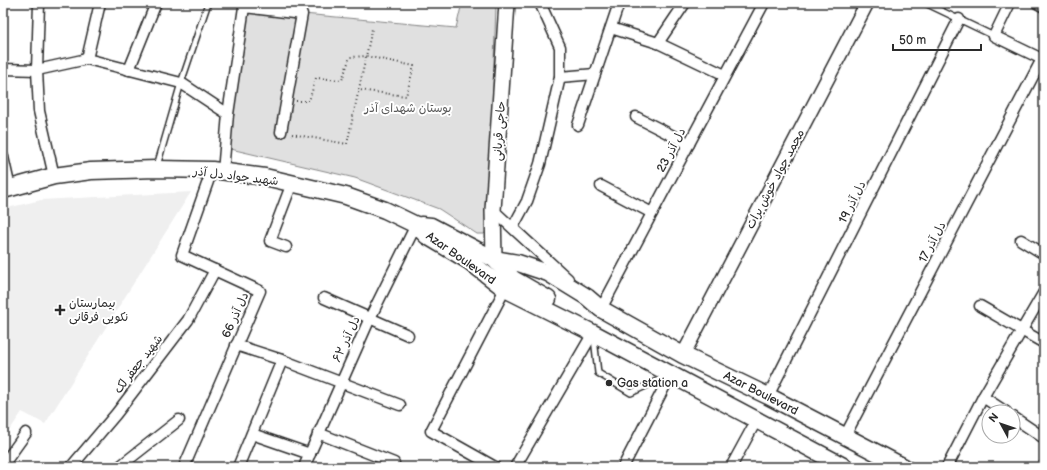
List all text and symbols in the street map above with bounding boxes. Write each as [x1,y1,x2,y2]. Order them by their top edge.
scale bar [893,26,981,52]
text: 50 m [899,33,926,48]
park label: بوستان شهدای آذر [364,101,451,116]
street label: حاجی قربانی [490,101,509,162]
street label: دل آذر 23 [654,126,689,175]
street label: محمد جواد خوش برات [743,127,808,232]
street label: شهید جواد دل آذر [192,164,279,189]
street label: دل آذر 19 [835,179,869,226]
street label: دل آذر 17 [915,219,949,265]
street label: Azar Boulevard [423,229,499,288]
street label: دل آذر 66 [219,290,252,340]
place label: بیمارستان نکویی فرقانی [69,296,128,325]
marker: بیمارستان نکویی فرقانی [54,304,66,316]
street label: دل آذر ۶۲ [329,314,364,365]
street label: شهید جعفر لک [111,332,166,397]
street label: Azar Boulevard [721,368,801,419]
place label: Gas station a [617,376,688,391]
marker: Gas station a [604,378,614,388]
north arrow [981,404,1021,444]
text: N [986,411,1001,425]

